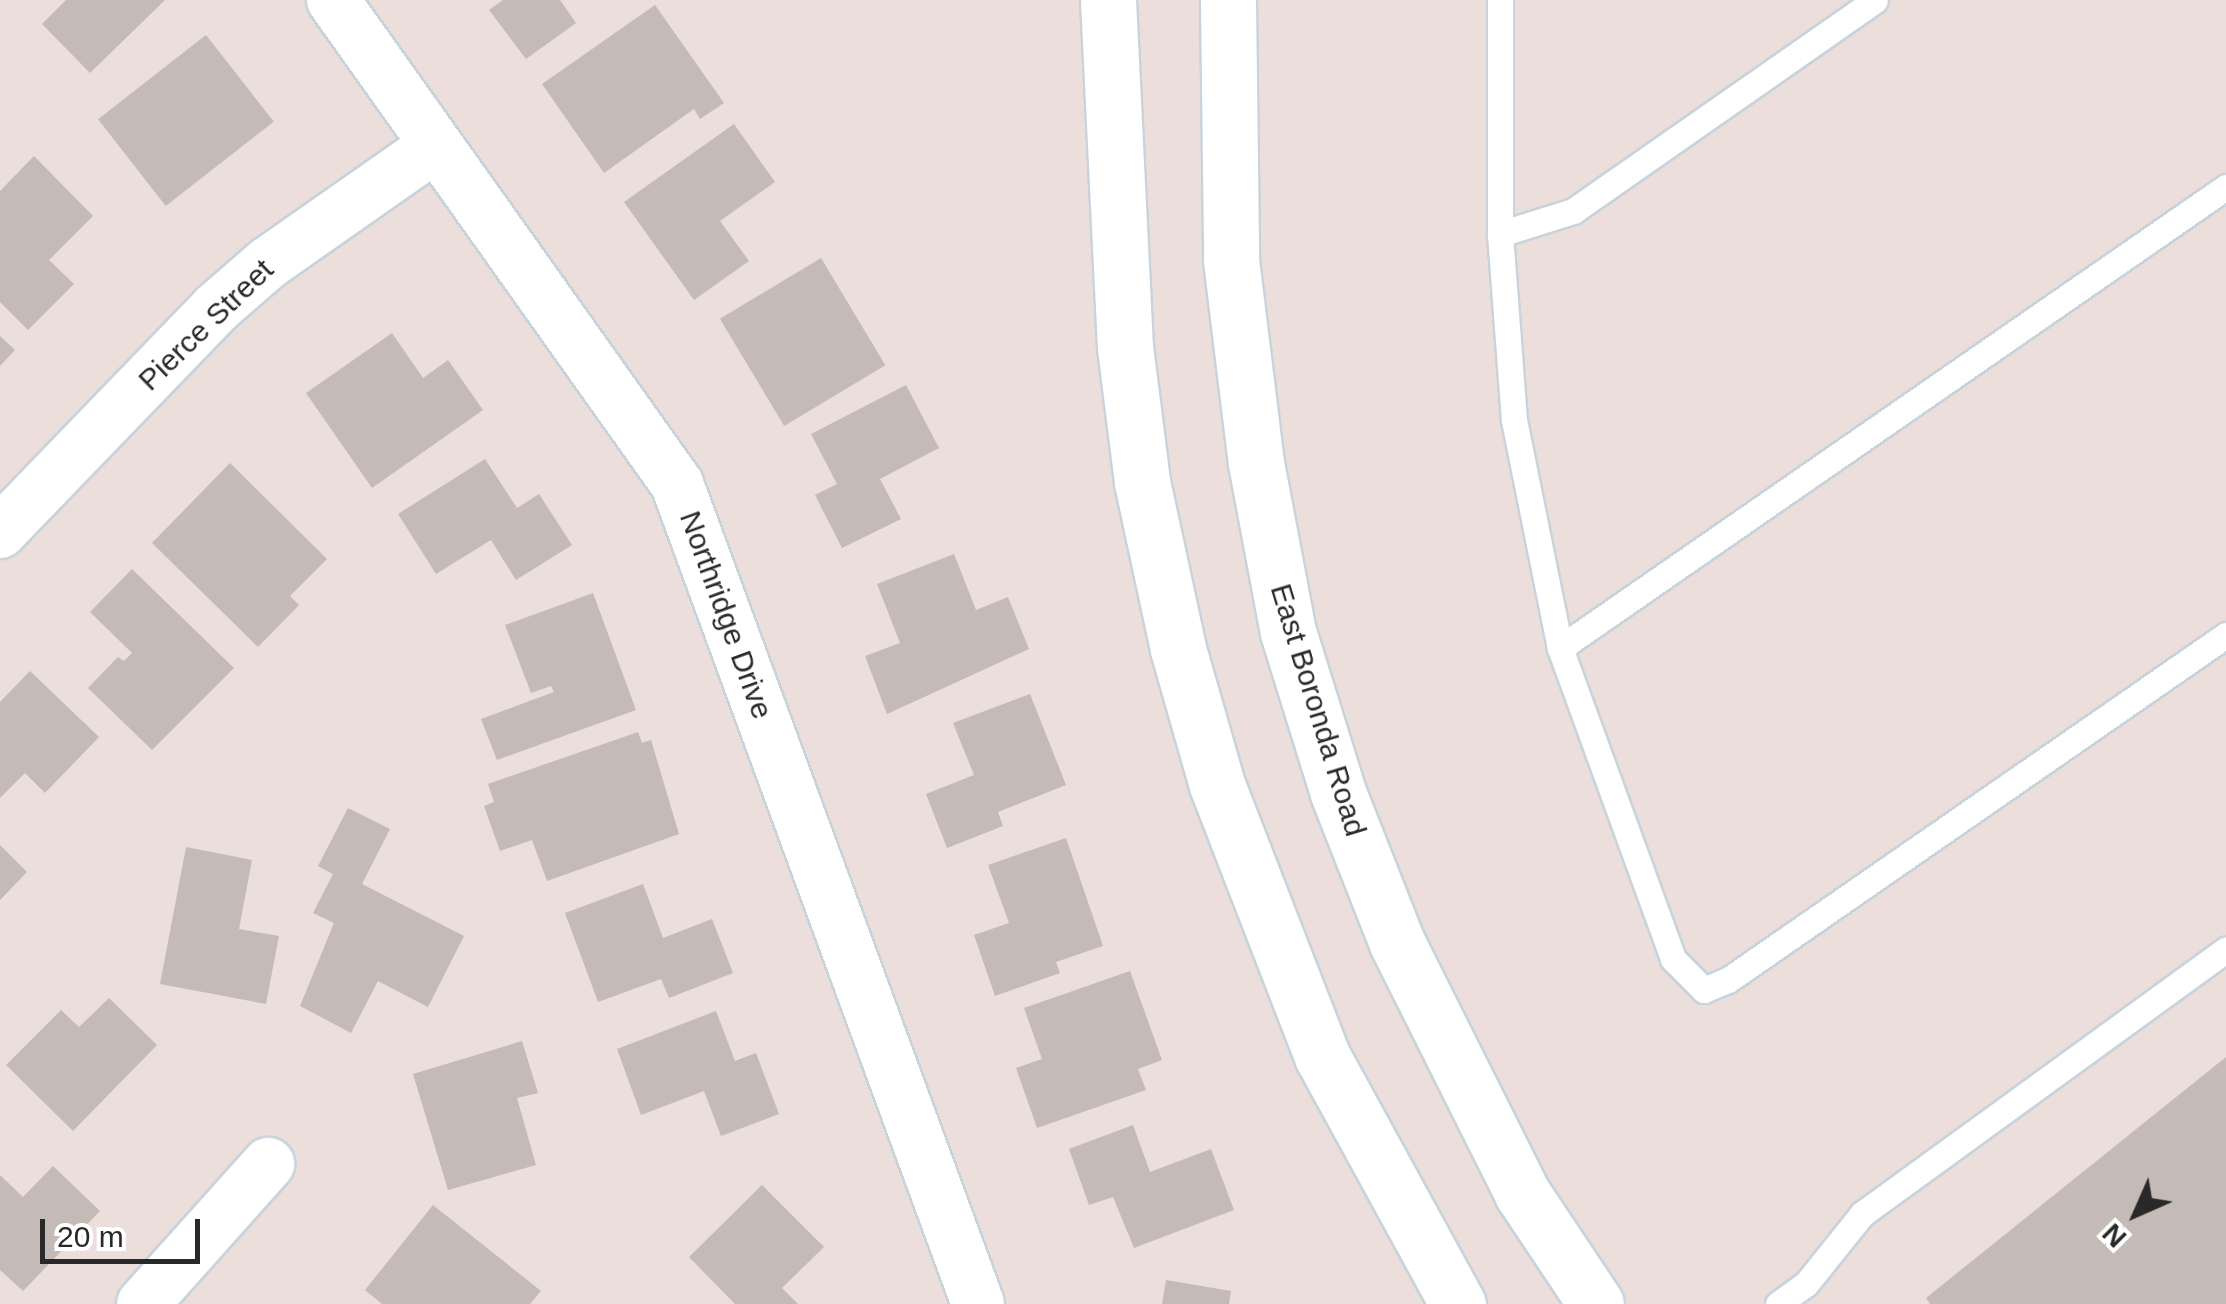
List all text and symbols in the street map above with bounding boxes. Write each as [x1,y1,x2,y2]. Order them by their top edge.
street label: Pierce Street [131,252,281,398]
street label: Northridge Drive [672,506,780,724]
street label: East Boronda Road [1263,580,1373,840]
north arrow [2086,1164,2186,1264]
scale bar [45,1199,205,1261]
text: N [2096,1217,2133,1254]
text: 20 m [57,1220,124,1253]

